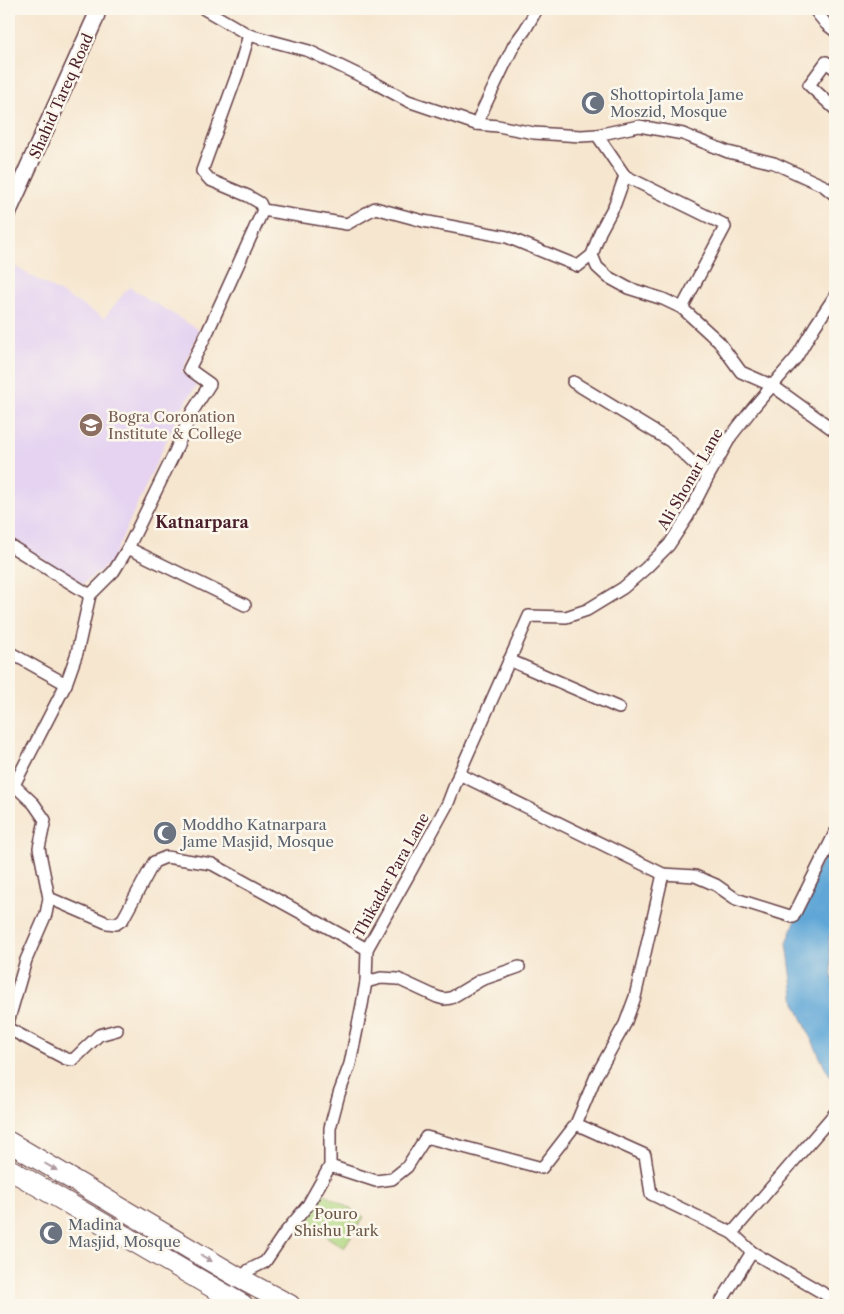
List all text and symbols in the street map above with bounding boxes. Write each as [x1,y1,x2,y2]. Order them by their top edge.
street label: Shahid Tareq Road [25,30,97,162]
place label: Shottopirtola Jame Moszid, Mosque [610,85,744,121]
mosque icon: Shottopirtola Jame Moszid, Mosque [580,90,606,116]
place label: Bogra Coronation Institute & College [108,407,242,443]
school or university icon: Bogra Coronation Institute & College [78,412,104,438]
street label: Ali Shonar Lane [653,425,727,534]
district label: Katnarpara [155,512,249,532]
street label: Thikadar Para Lane [349,809,433,941]
place label: Moddho Katnarpara Jame Masjid, Mosque [180,815,334,851]
mosque icon: Moddho Katnarpara Jame Masjid, Mosque [152,820,178,846]
one-way arrow [44,1163,57,1172]
park label: Pouro Shishu Park [294,1204,380,1240]
place label: Madina Masjid, Mosque [68,1215,181,1251]
mosque icon: Madina Masjid, Mosque [38,1220,64,1246]
one-way arrow [199,1254,213,1263]

